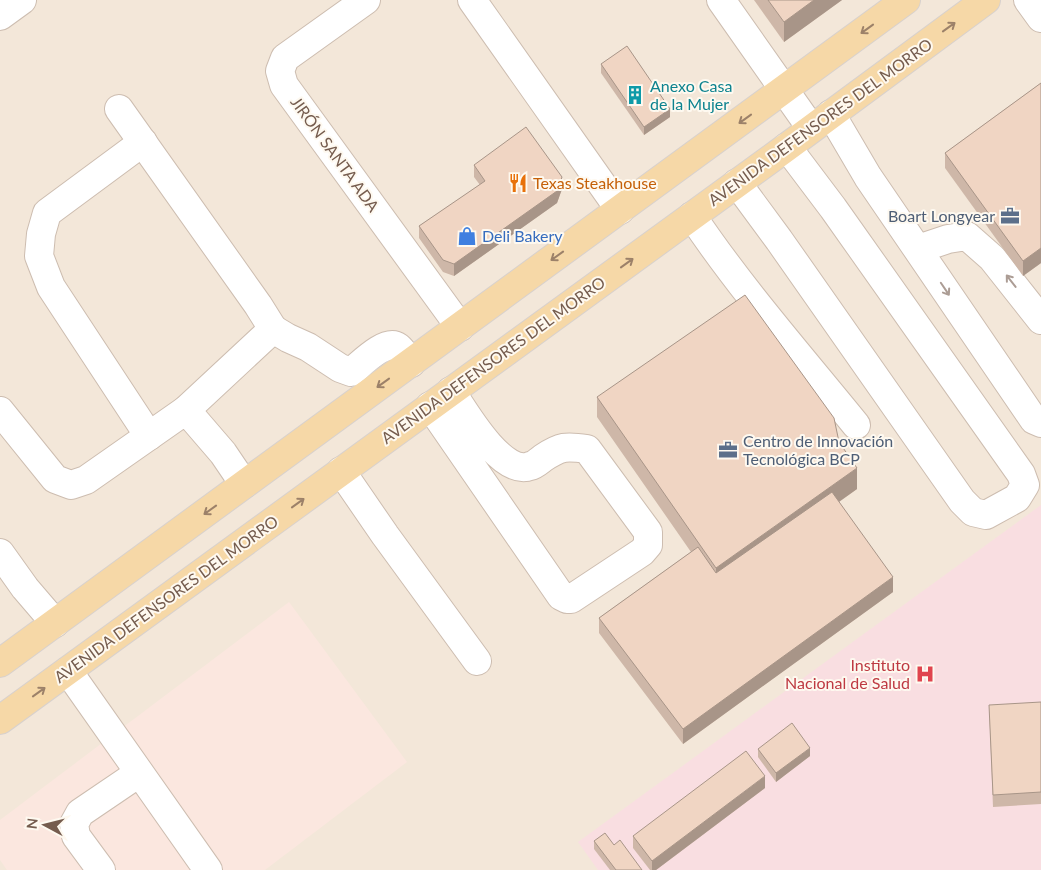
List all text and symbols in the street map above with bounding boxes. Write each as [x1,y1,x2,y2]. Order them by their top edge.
one-way arrow [942,22,956,32]
one-way arrow [860,24,874,34]
street label: AVENIDA DEFENSORES DEL MORRO [704,34,935,209]
place label: Anexo Casa de la Mujer [650,76,732,113]
building icon: Anexo Casa de la Mujer [624,84,646,106]
street label: JIRÓN SANTA ADA [287,93,384,215]
one-way arrow [738,114,752,124]
restaurant icon: Texas Steakhouse [507,172,529,194]
place label: Texas Steakhouse [533,173,657,192]
office icon: Boart Longyear [999,205,1021,227]
place label: Boart Longyear [888,206,995,225]
shop icon: Deli Bakery [456,225,478,247]
place label: Deli Bakery [482,226,563,245]
one-way arrow [550,251,564,261]
one-way arrow [620,258,634,268]
street label: AVENIDA DEFENSORES DEL MORRO [377,272,608,447]
one-way arrow [1005,275,1016,288]
one-way arrow [940,282,950,296]
one-way arrow [376,378,390,388]
place label: Centro de Innovación Tecnológica BCP [743,431,893,468]
office icon: Centro de Innovación Tecnológica BCP [717,439,739,461]
one-way arrow [291,498,305,508]
one-way arrow [203,505,217,515]
street label: AVENIDA DEFENSORES DEL MORRO [50,511,281,686]
place label: Instituto Nacional de Salud [785,655,910,692]
hospital icon: Instituto Nacional de Salud [914,663,936,685]
one-way arrow [32,687,46,697]
north arrow [20,800,70,850]
text: N [23,817,41,830]

